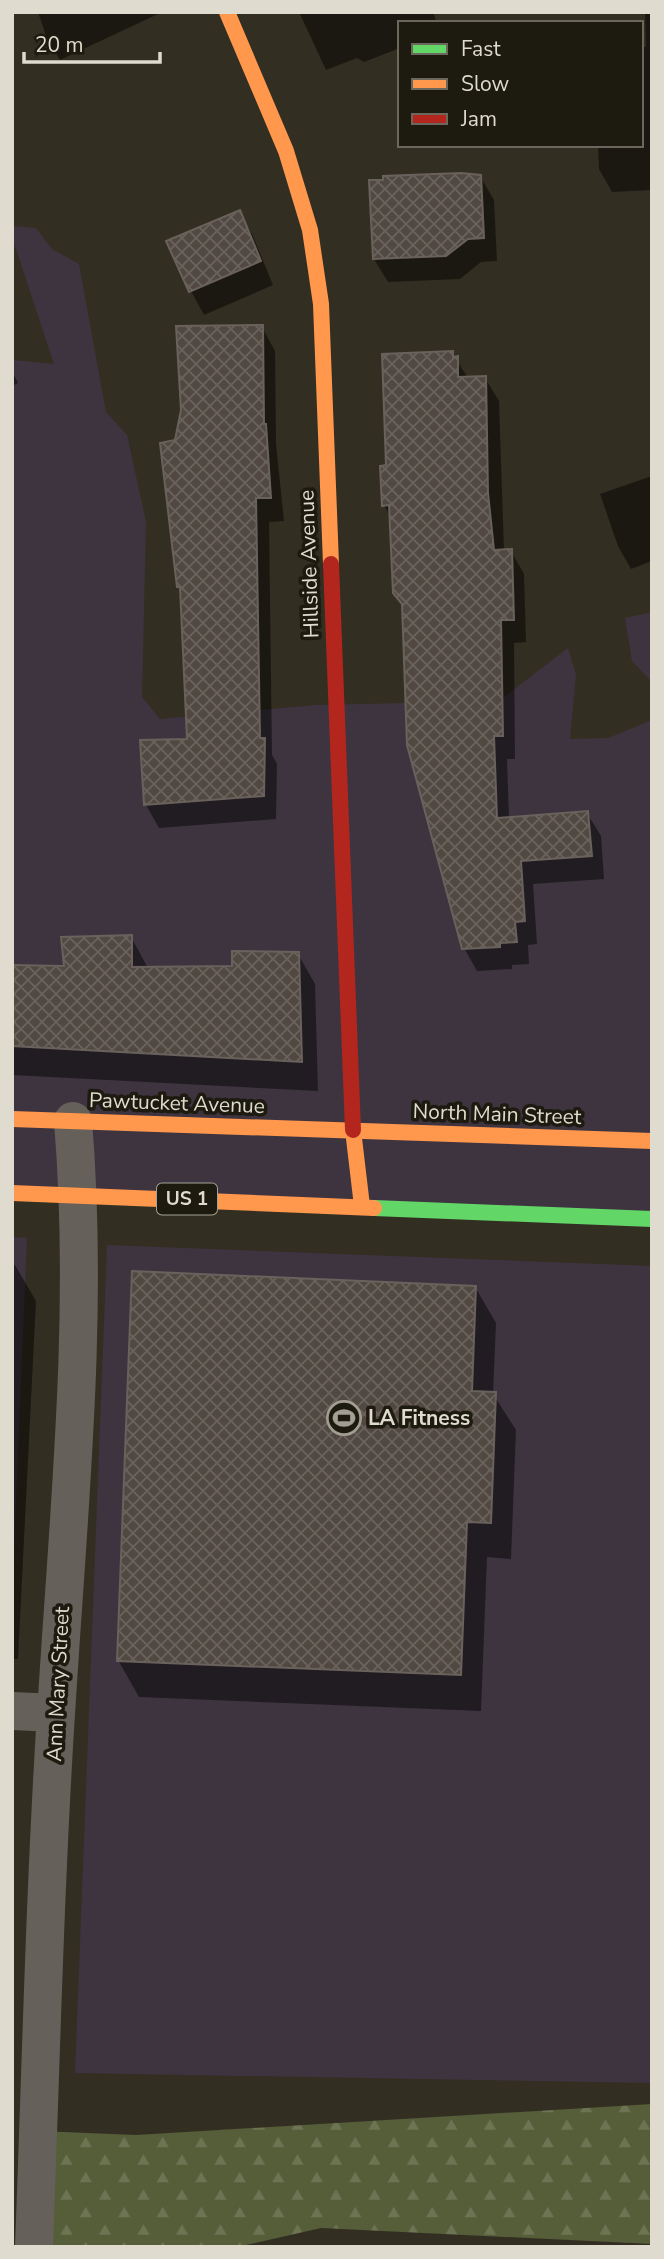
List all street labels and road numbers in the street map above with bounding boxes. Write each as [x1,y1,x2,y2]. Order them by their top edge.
street label: Hillside Avenue [292,489,326,639]
street label: Pawtucket Avenue [88,1086,266,1120]
street label: North Main Street [412,1097,582,1131]
road number: US 1 [157,1184,217,1214]
street label: Ann Mary Street [40,1605,76,1762]

